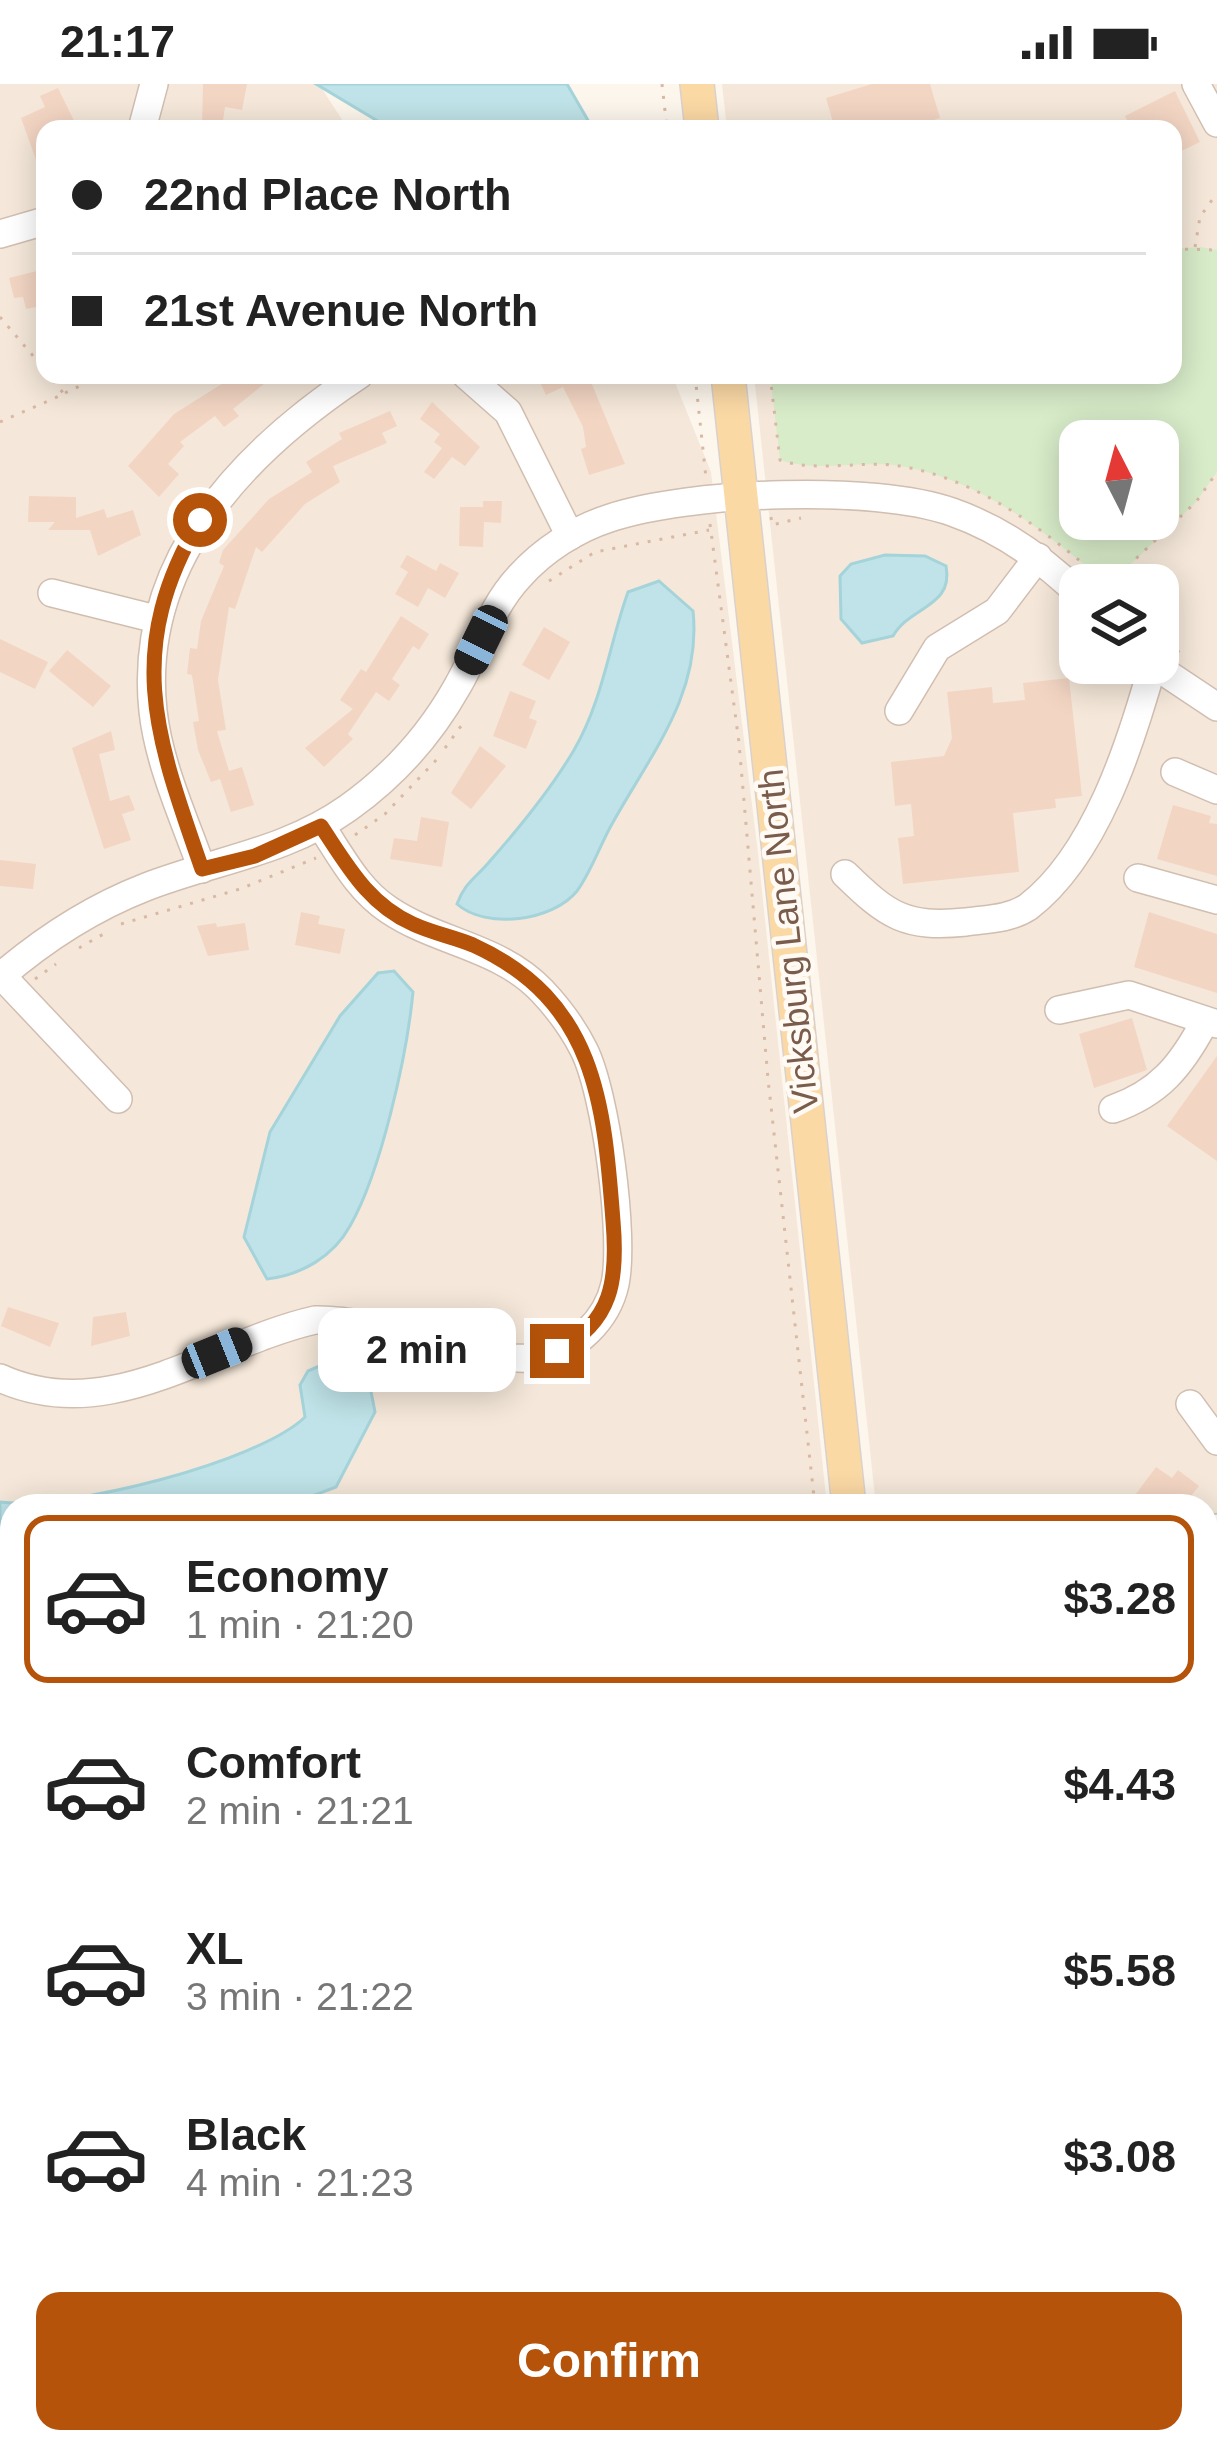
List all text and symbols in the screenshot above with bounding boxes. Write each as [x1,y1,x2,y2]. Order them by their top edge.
text: 21:17 [60,16,175,67]
text: 22nd Place North [144,169,512,220]
text: 21st Avenue North [144,285,538,336]
north arrow [1059,420,1179,540]
map controls [1059,420,1179,684]
route start [173,493,227,547]
button: layers [1059,564,1179,684]
car [449,600,513,680]
street label: Vicksburg Lane North [750,767,826,1115]
callout: 2 min [317,1309,515,1393]
car [177,1323,257,1383]
route end [530,1324,584,1378]
text: 2 min [366,1328,468,1371]
icon: car [42,1545,150,1653]
text: Economy [186,1551,389,1602]
text: $3.28 [1063,1573,1176,1624]
text: 1 min · 21:20 [186,1603,414,1646]
icon: car [42,1731,150,1839]
text: Comfort [186,1737,361,1788]
text: $4.43 [1063,1759,1176,1810]
text: 2 min · 21:21 [186,1789,414,1832]
icon: car [42,1917,150,2025]
text: XL [186,1923,244,1974]
text: $5.58 [1063,1945,1176,1996]
text: 3 min · 21:22 [186,1975,414,2018]
icon: car [42,2103,150,2211]
text: Black [186,2109,306,2160]
text: $3.08 [1063,2131,1176,2182]
text: 4 min · 21:23 [186,2161,414,2204]
button: Confirm [36,2292,1182,2430]

